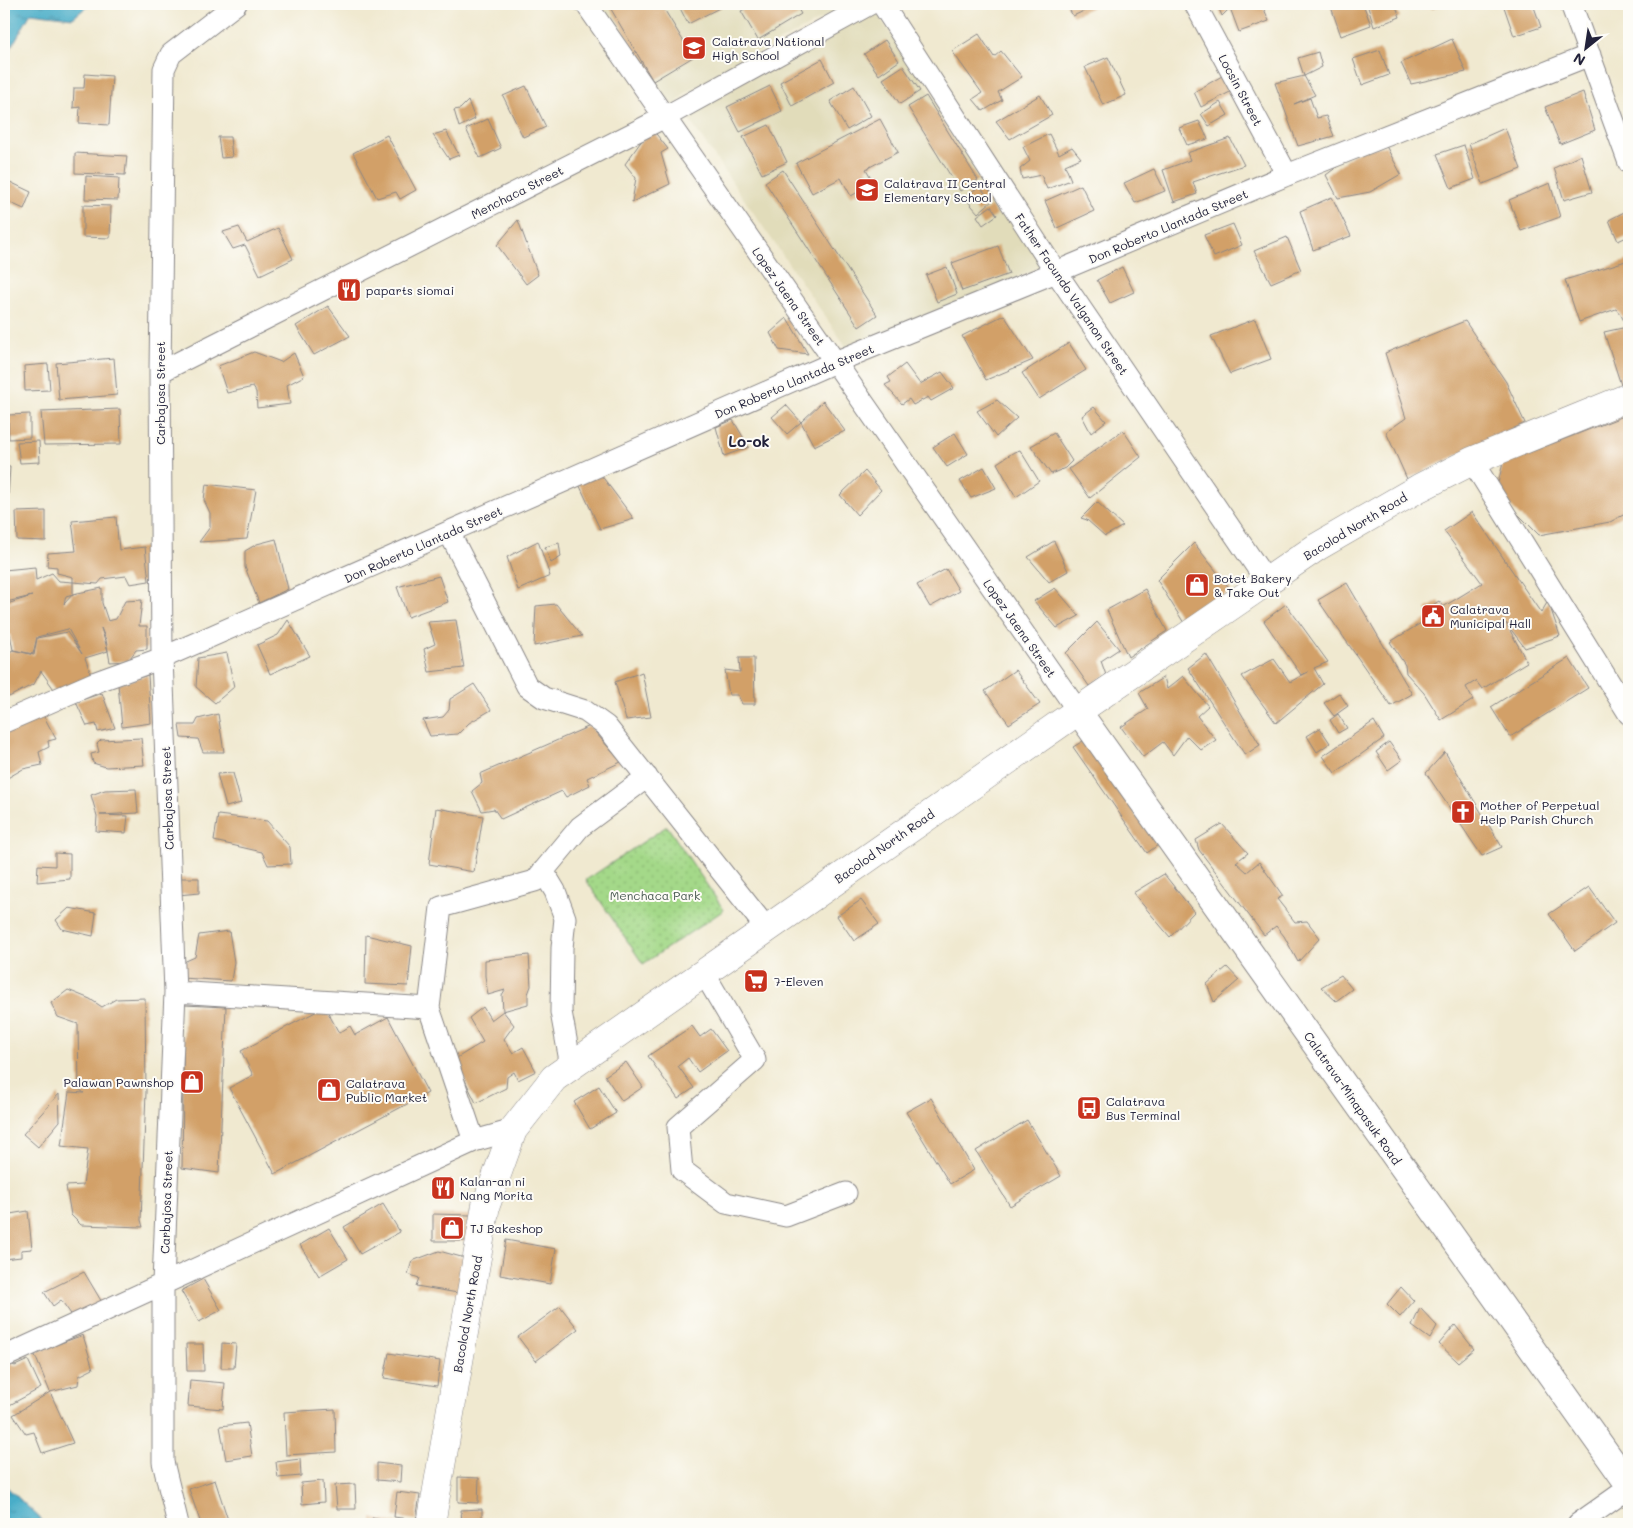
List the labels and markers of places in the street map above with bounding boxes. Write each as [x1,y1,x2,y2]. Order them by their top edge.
place label: Calatrava National High School [712,33,825,63]
school or university icon: Calatrava National High School [681,35,707,61]
place label: Calatrava II Central Elementary School [884,175,1006,205]
school or university icon: Calatrava II Central Elementary School [854,177,880,203]
restaurant icon: paparts siomai [336,277,362,303]
place label: paparts siomai [366,282,454,298]
place label: Botet Bakery & Take Out [1214,570,1291,600]
shop icon: Botet Bakery & Take Out [1184,572,1210,598]
place label: Calatrava Municipal Hall [1450,601,1531,631]
public building icon: Calatrava Municipal Hall [1420,603,1446,629]
place label: Mother of Perpetual Help Parish Church [1480,797,1600,827]
church icon: Mother of Perpetual Help Parish Church [1450,799,1476,825]
supermarket icon: 7-Eleven [743,968,769,994]
place label: 7-Eleven [774,973,823,989]
shop icon: Palawan Pawnshop [179,1069,205,1095]
place label: Palawan Pawnshop [64,1074,174,1090]
place label: Calatrava Public Market [346,1075,427,1105]
shop icon: Calatrava Public Market [316,1077,342,1103]
place label: Calatrava Bus Terminal [1106,1093,1180,1123]
bus stop icon: Calatrava Bus Terminal [1076,1095,1102,1121]
place label: Kalan-an ni Nang Morita [460,1173,533,1203]
restaurant icon: Kalan-an ni Nang Morita [430,1175,456,1201]
shop icon: TJ Bakeshop [439,1215,465,1241]
place label: TJ Bakeshop [470,1220,543,1236]

